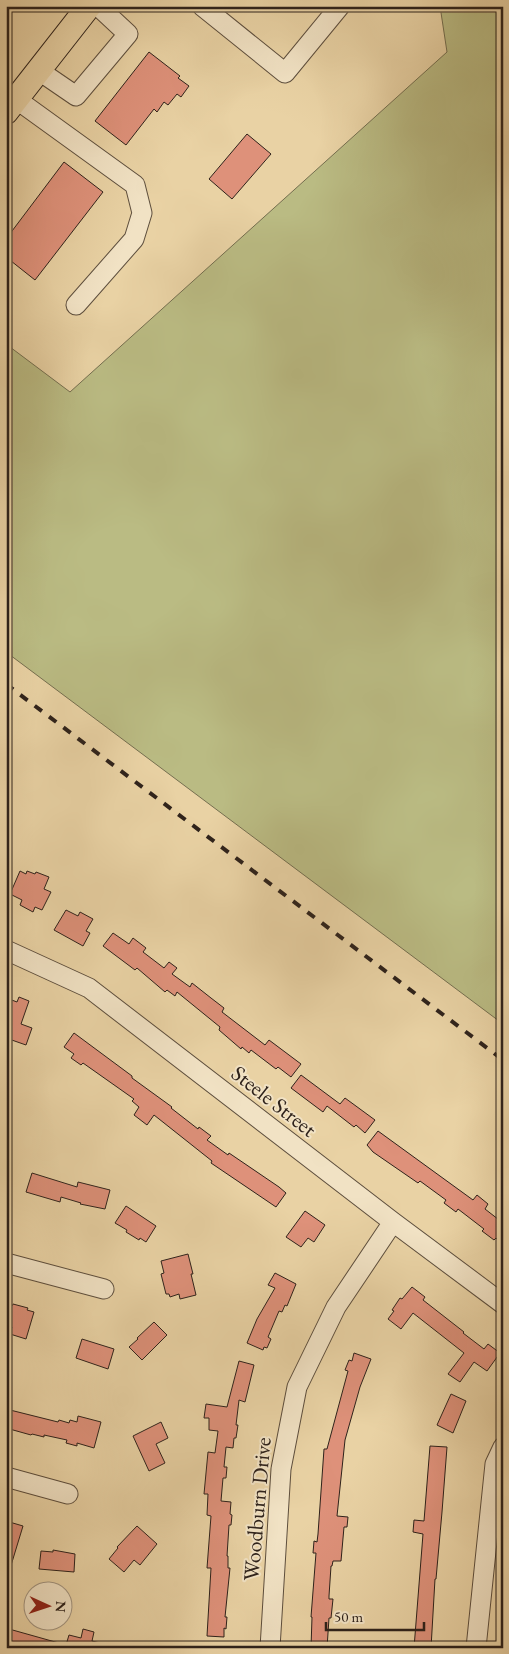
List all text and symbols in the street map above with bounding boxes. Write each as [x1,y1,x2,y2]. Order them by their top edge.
street label: Steele Street [225,1059,323,1143]
street label: Woodburn Drive [236,1436,278,1582]
north arrow [22,1582,72,1632]
scale bar [326,1599,424,1631]
text: N [52,1601,70,1613]
text: 50 m [334,1607,363,1626]

